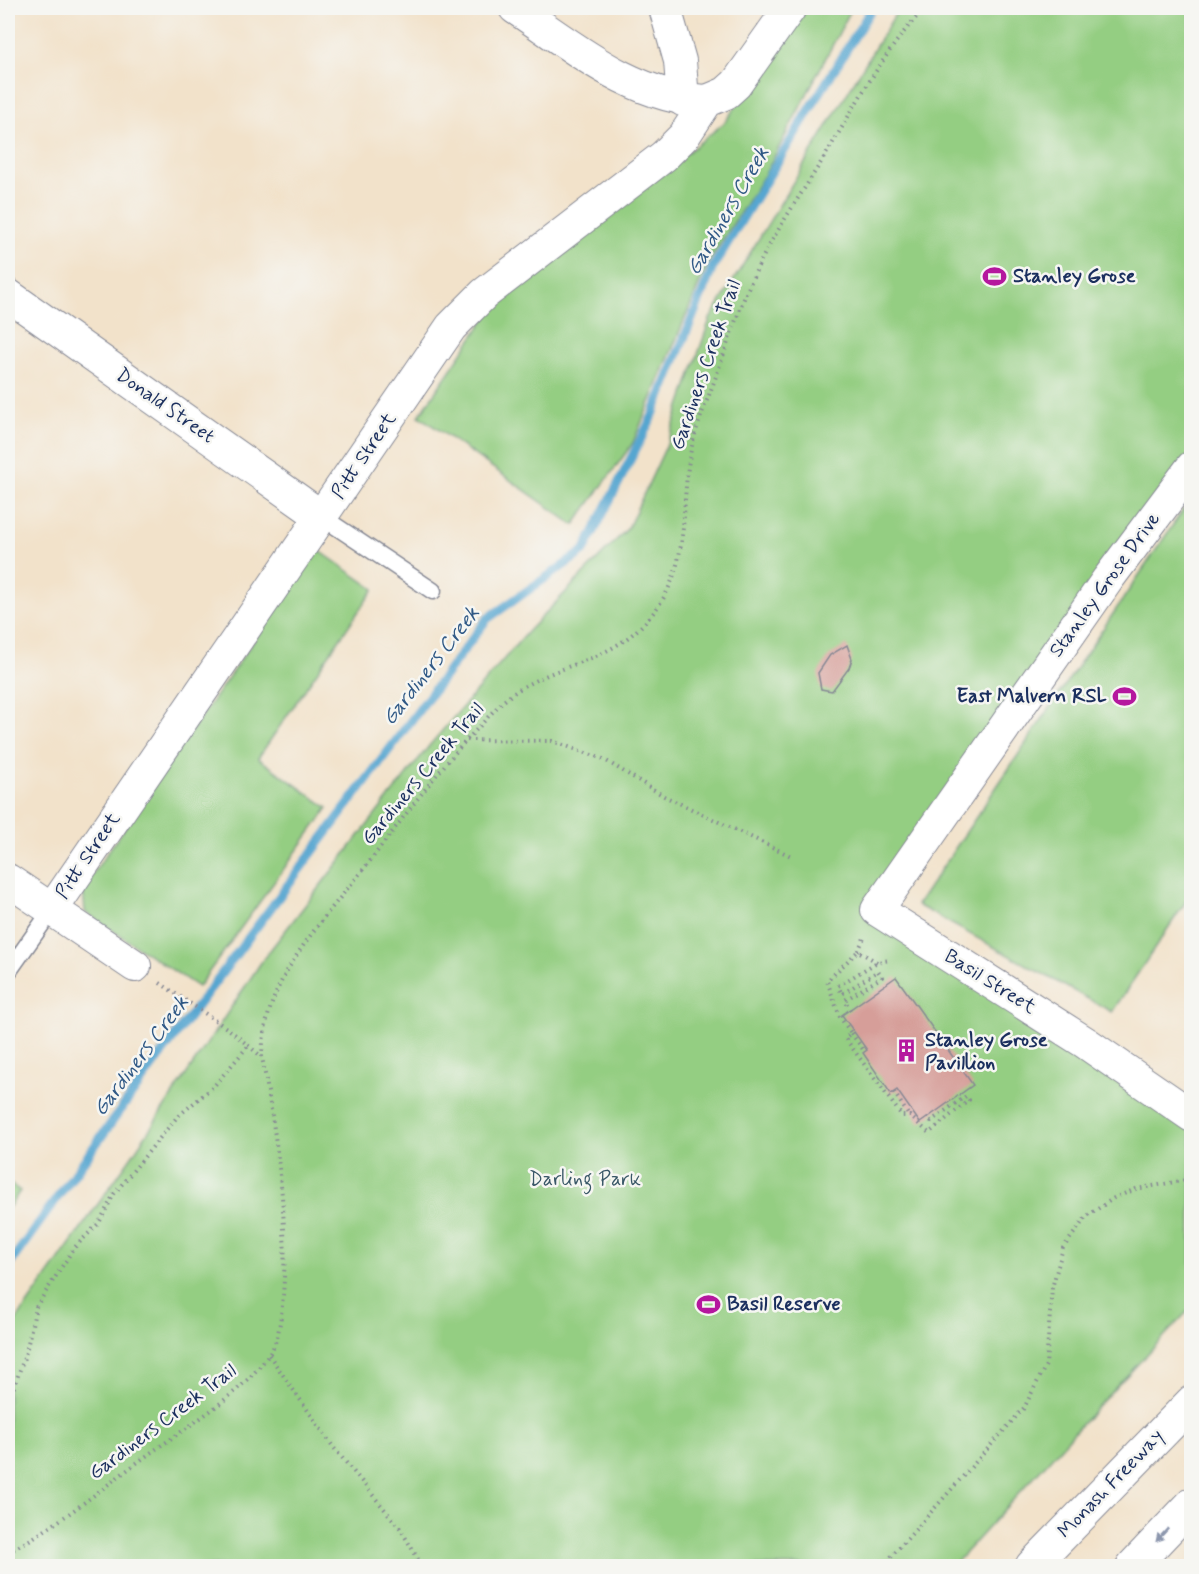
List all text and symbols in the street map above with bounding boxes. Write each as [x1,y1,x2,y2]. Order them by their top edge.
water label: Gardiners Creek [680,142,776,280]
sports icon: Stanley Grose [982,263,1008,289]
place label: Stanley Grose [1013,263,1136,290]
street label: Gardiners Creek Trail [664,276,748,454]
street label: Donald Street [110,362,220,450]
street label: Pitt Street [325,407,403,505]
street label: Stanley Grose Drive [1043,507,1167,663]
water label: Gardiners Creek [376,601,486,731]
place label: East Malvern RSL [956,683,1107,710]
sports icon: East Malvern RSL [1112,683,1138,709]
street label: Gardiners Creek Trail [355,697,491,851]
street label: Pitt Street [49,807,127,905]
street label: Basil Street [939,943,1041,1021]
water label: Gardiners Creek [87,990,195,1122]
place label: Stanley Grose Pavillion [925,1027,1048,1077]
building icon: Stanley Grose Pavillion [894,1038,920,1064]
park label: Darling Park [529,1166,641,1195]
sports icon: Basil Reserve [696,1291,722,1317]
place label: Basil Reserve [727,1291,840,1318]
street label: Gardiners Creek Trail [84,1358,242,1486]
street label: Monash Freeway [1052,1423,1170,1545]
one-way arrow [1156,1527,1169,1542]

